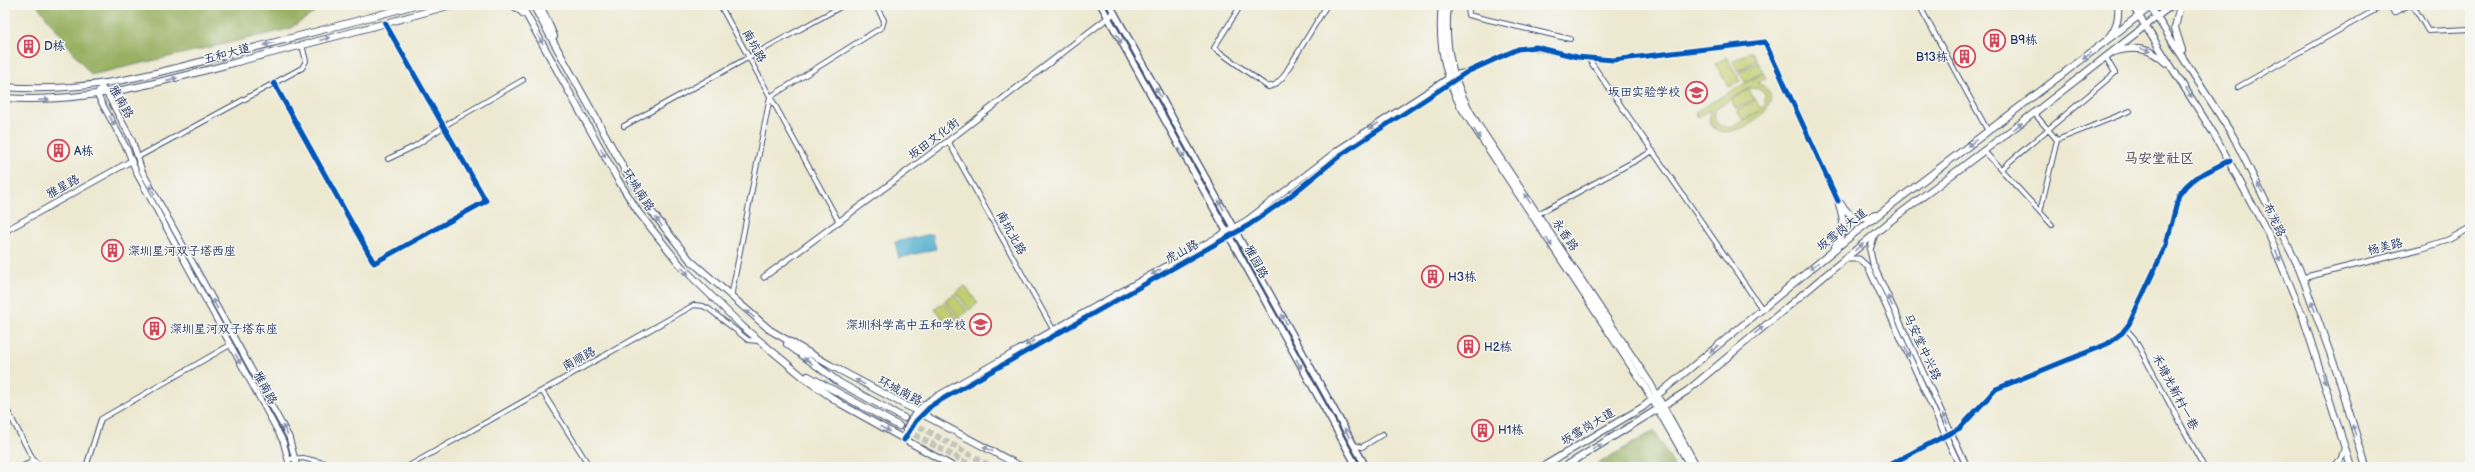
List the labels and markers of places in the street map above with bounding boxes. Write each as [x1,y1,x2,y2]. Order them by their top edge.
building icon: B9栋 [1982,27,2008,53]
building icon: D栋 [15,33,41,59]
place label: B9栋 [2010,33,2037,48]
place label: D栋 [44,39,65,54]
building icon: B13栋 [1951,44,1977,70]
place label: B13栋 [1916,50,1948,65]
school or university icon: 坂田实验学校 [1683,79,1709,105]
place label: 坂田实验学校 [1608,85,1680,100]
building icon: A栋 [46,138,72,164]
place label: A栋 [74,144,93,159]
building icon: 深圳星河双子塔西座 [99,238,125,264]
place label: 深圳星河双子塔西座 [128,244,236,259]
building icon: H3栋 [1419,264,1445,290]
place label: H3栋 [1448,270,1476,285]
school or university icon: 深圳科学高中五和学校 [968,312,994,338]
building icon: 深圳星河双子塔东座 [142,316,168,342]
place label: 深圳科学高中五和学校 [846,318,966,333]
place label: 深圳星河双子塔东座 [170,322,278,337]
building icon: H2栋 [1455,334,1481,360]
place label: H2栋 [1484,340,1512,355]
building icon: H1栋 [1470,417,1496,443]
place label: H1栋 [1498,423,1523,438]

